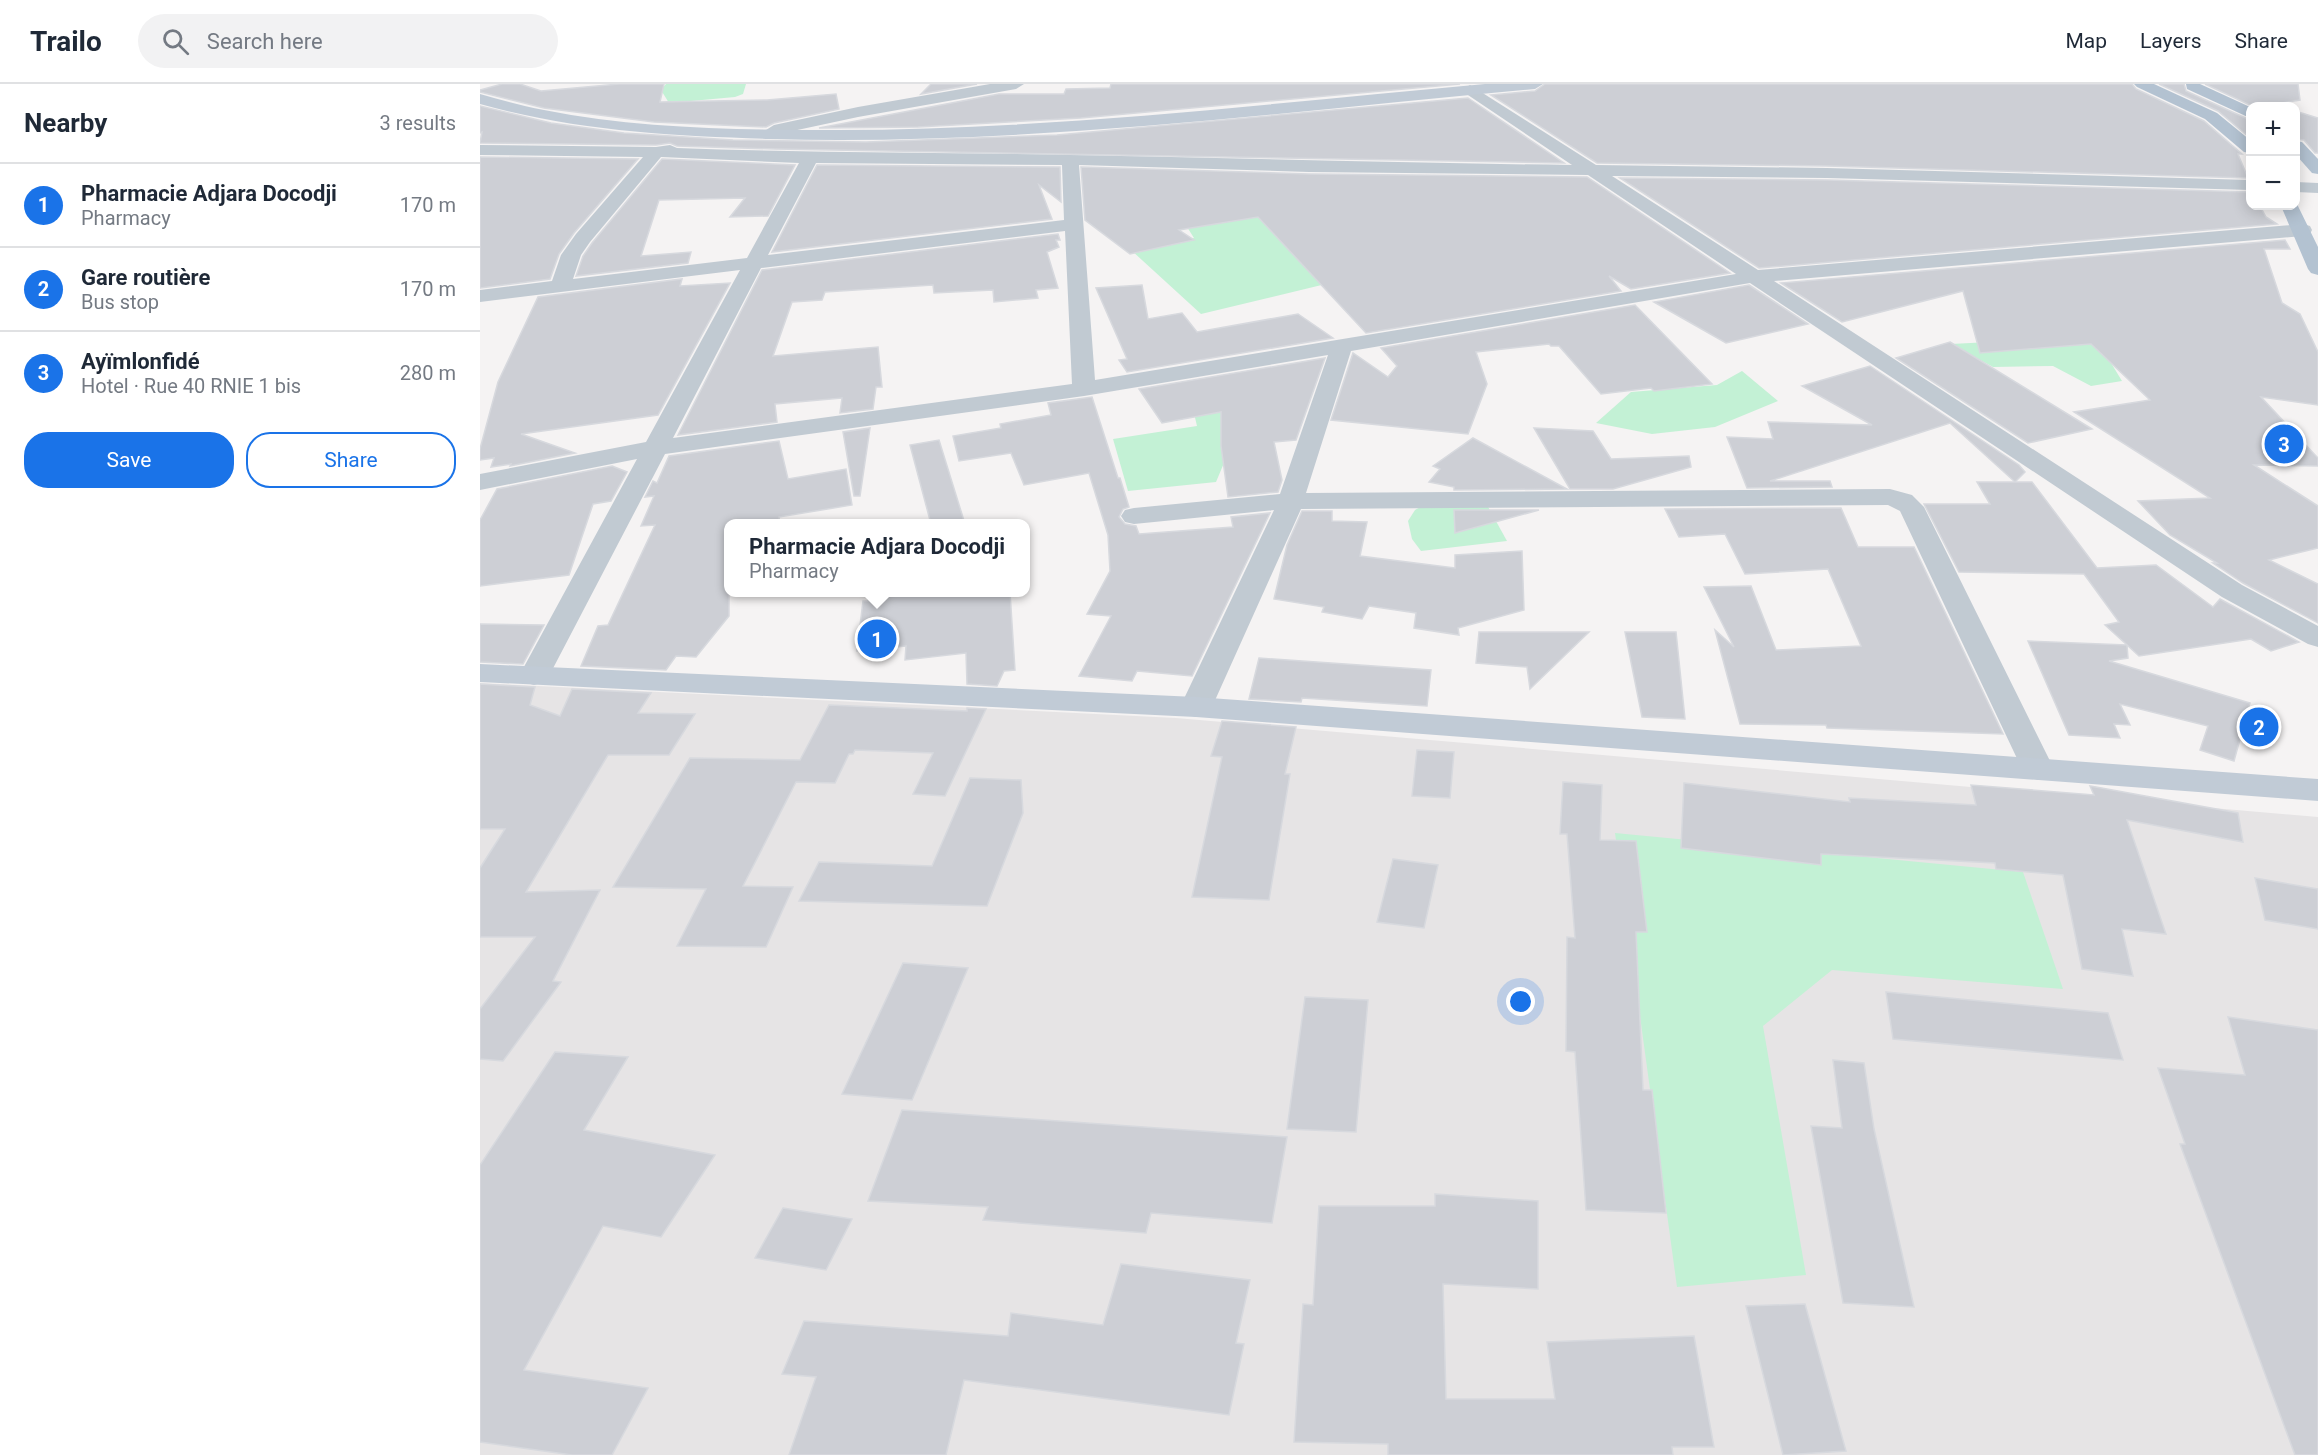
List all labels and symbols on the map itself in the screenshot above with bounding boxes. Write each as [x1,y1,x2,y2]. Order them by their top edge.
pin: 3 [2264,422,2304,466]
pin: 1 [858,616,896,662]
pin: 2 [2240,704,2278,750]
your location [1506,987,1535,1016]

